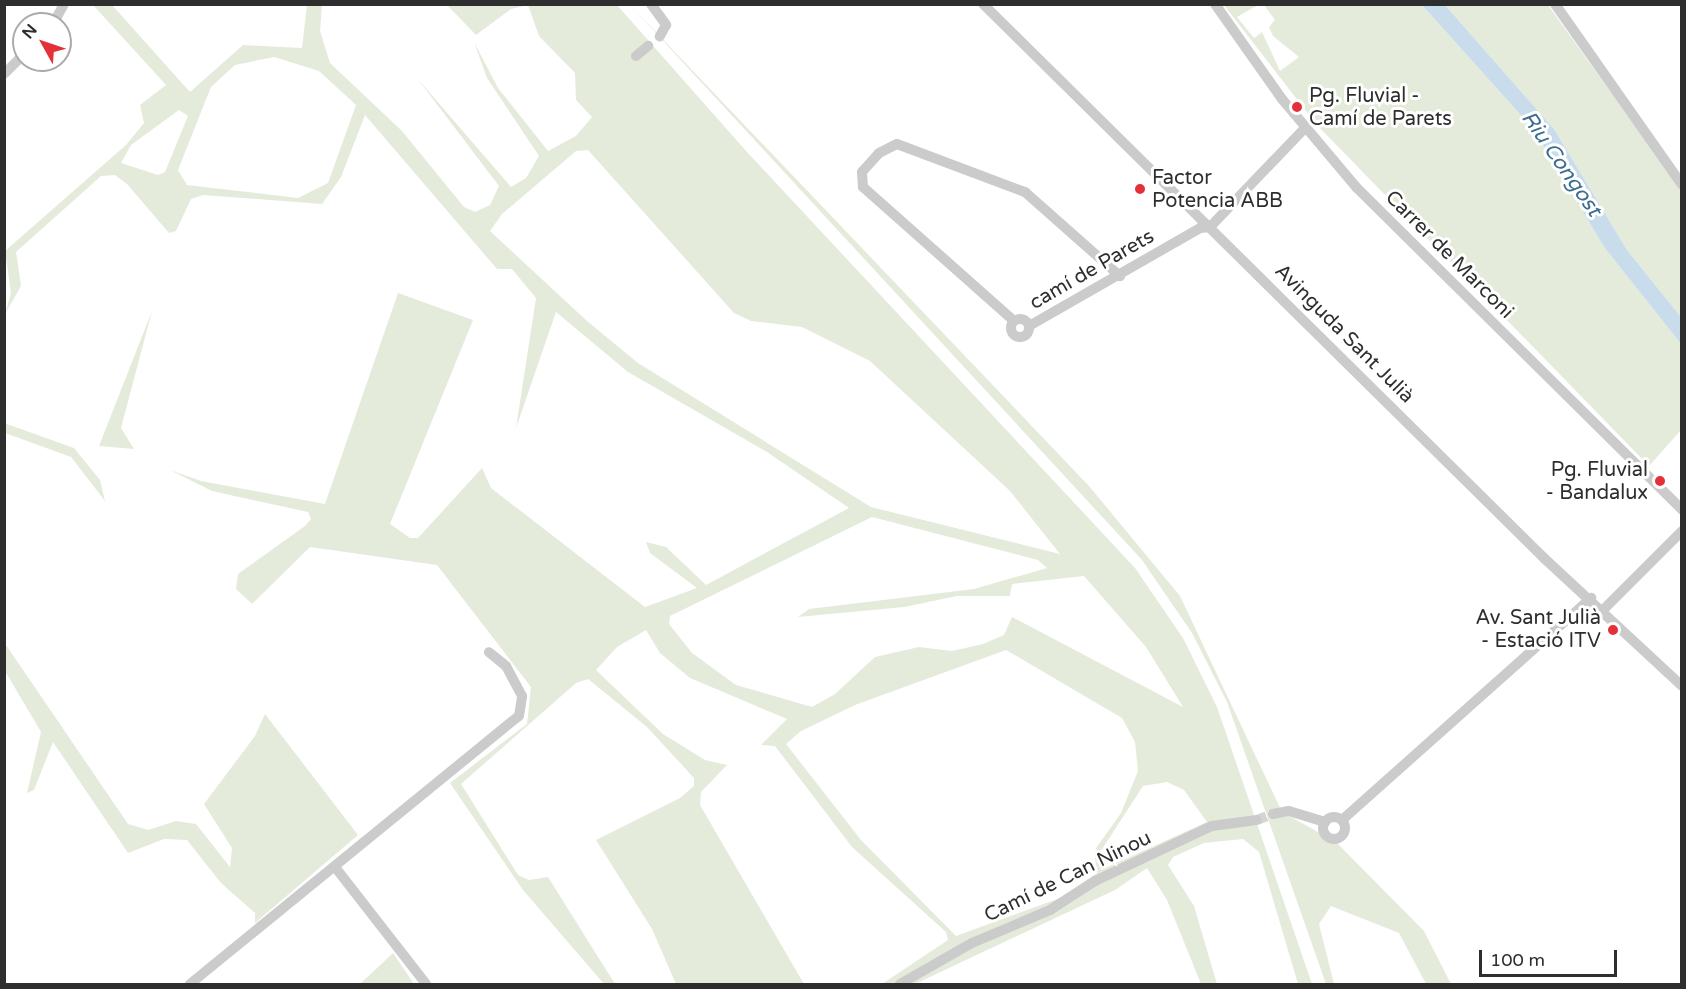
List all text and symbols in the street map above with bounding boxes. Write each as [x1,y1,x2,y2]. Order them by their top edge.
north arrow [12,12,72,72]
text: N [18,20,42,43]
place label: Pg. Fluvial - Camí de Parets [1309,84,1452,131]
marker: Pg. Fluvial - Camí de Parets [1290,100,1304,114]
water label: Riu Congost [1516,107,1606,221]
place label: Factor Potencia ABB [1152,166,1283,213]
marker: Factor Potencia ABB [1133,182,1147,196]
street label: Carrer de Marconi [1380,186,1518,324]
street label: camí de Parets [1026,225,1158,315]
street label: Avinguda Sant Julià [1269,259,1419,409]
place label: Pg. Fluvial - Bandalux [1546,458,1648,505]
marker: Pg. Fluvial - Bandalux [1653,474,1667,488]
place label: Av. Sant Julià - Estació ITV [1476,606,1601,653]
marker: Av. Sant Julià - Estació ITV [1606,623,1620,637]
street label: Camí de Can Ninou [981,826,1155,928]
scale bar [1482,938,1620,976]
text: 100 m [1490,949,1545,971]

